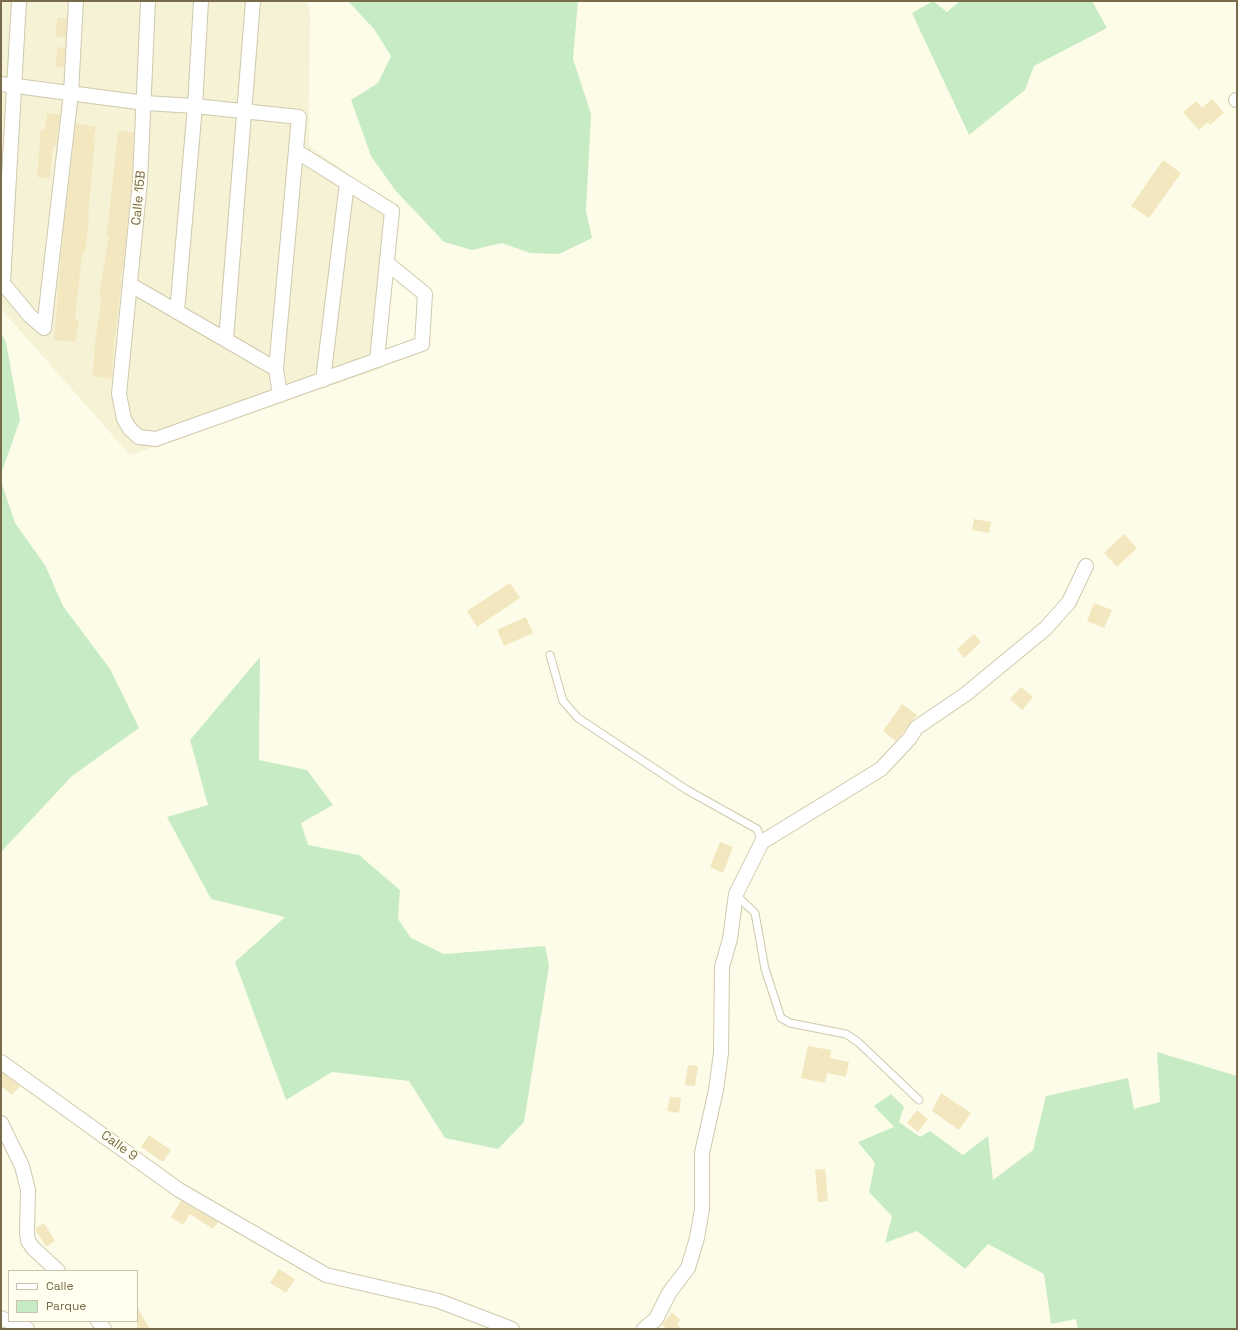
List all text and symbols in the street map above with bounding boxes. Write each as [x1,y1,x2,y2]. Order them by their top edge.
street label: Calle 15B [129,170,149,226]
street label: Calle 9 [98,1128,140,1164]
legend [8,1270,138,1322]
text: Calle [46,1278,74,1294]
text: Parque [46,1298,86,1314]

